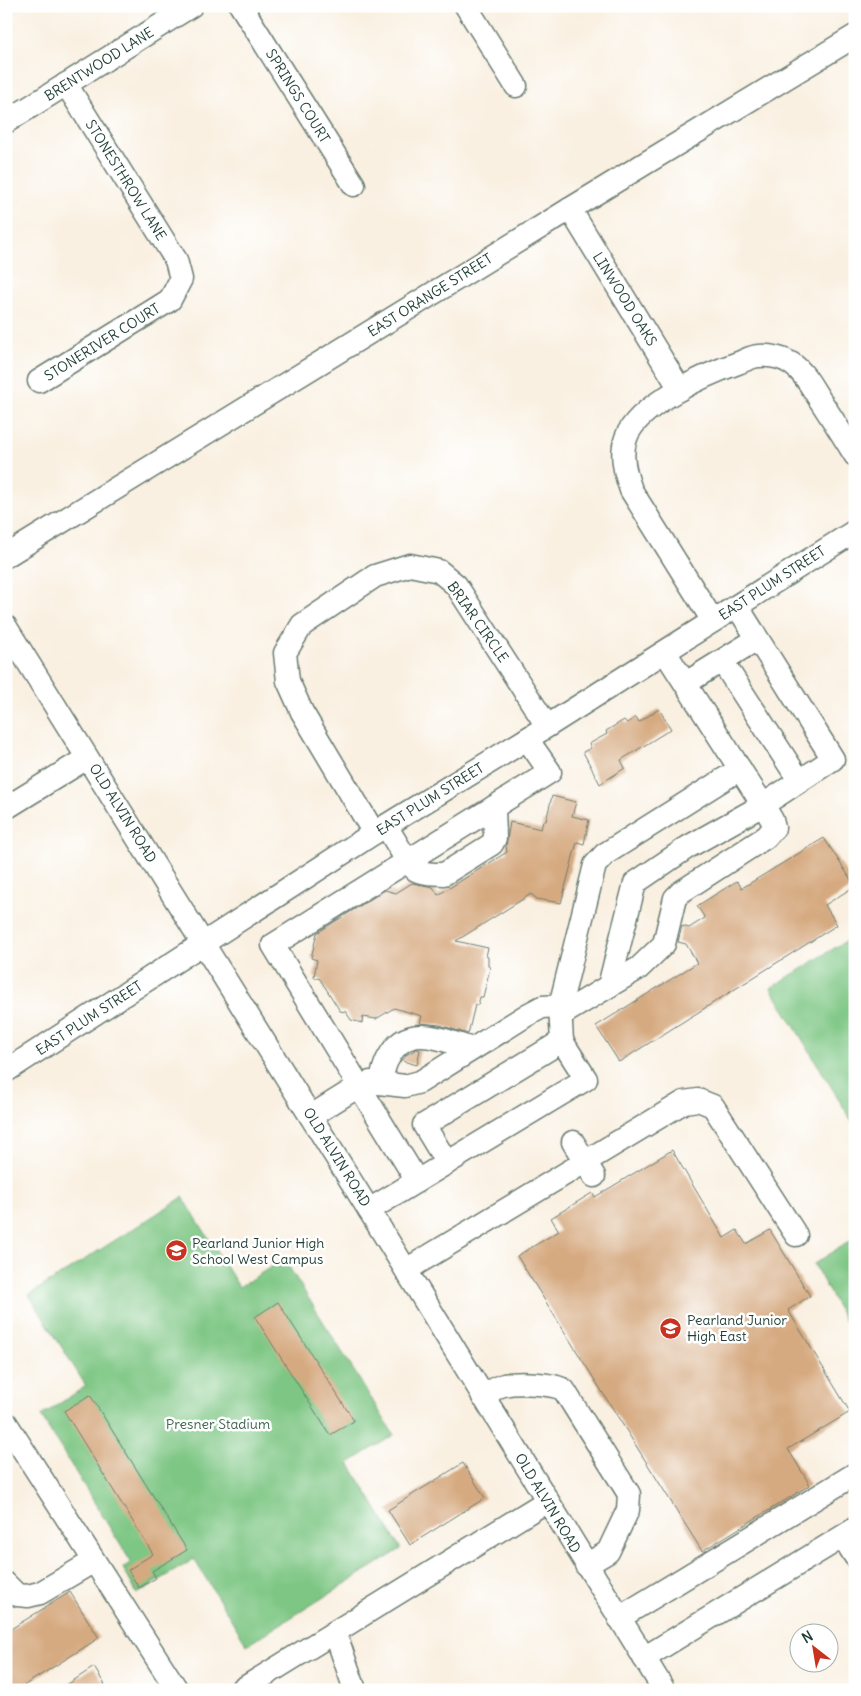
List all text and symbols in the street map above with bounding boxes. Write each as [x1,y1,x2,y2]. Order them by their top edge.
street label: BRENTWOOD LANE [41,23,157,105]
street label: SPRINGS COURT [262,46,334,146]
street label: STONESTHROW LANE [82,116,170,244]
street label: EAST ORANGE STREET [364,249,496,341]
street label: LINWOOD OAKS [589,249,661,349]
street label: STONERIVER COURT [41,299,163,385]
street label: EAST PLUM STREET [715,542,829,624]
street label: BRIAR CIRCLE [443,578,513,666]
street label: EAST PLUM STREET [373,759,487,839]
street label: OLD ALVIN ROAD [85,760,161,866]
street label: EAST PLUM STREET [32,977,146,1059]
street label: OLD ALVIN ROAD [299,1104,375,1210]
place label: Pearland Junior High School West Campus [192,1234,324,1268]
school or university icon: Pearland Junior High School West Campus [164,1239,188,1263]
place label: Pearland Junior High East [687,1311,787,1345]
school or university icon: Pearland Junior High East [659,1316,683,1340]
park label: Presner Stadium [166,1415,270,1433]
street label: OLD ALVIN ROAD [511,1450,585,1556]
north arrow [788,1624,838,1674]
text: N [799,1627,816,1647]

